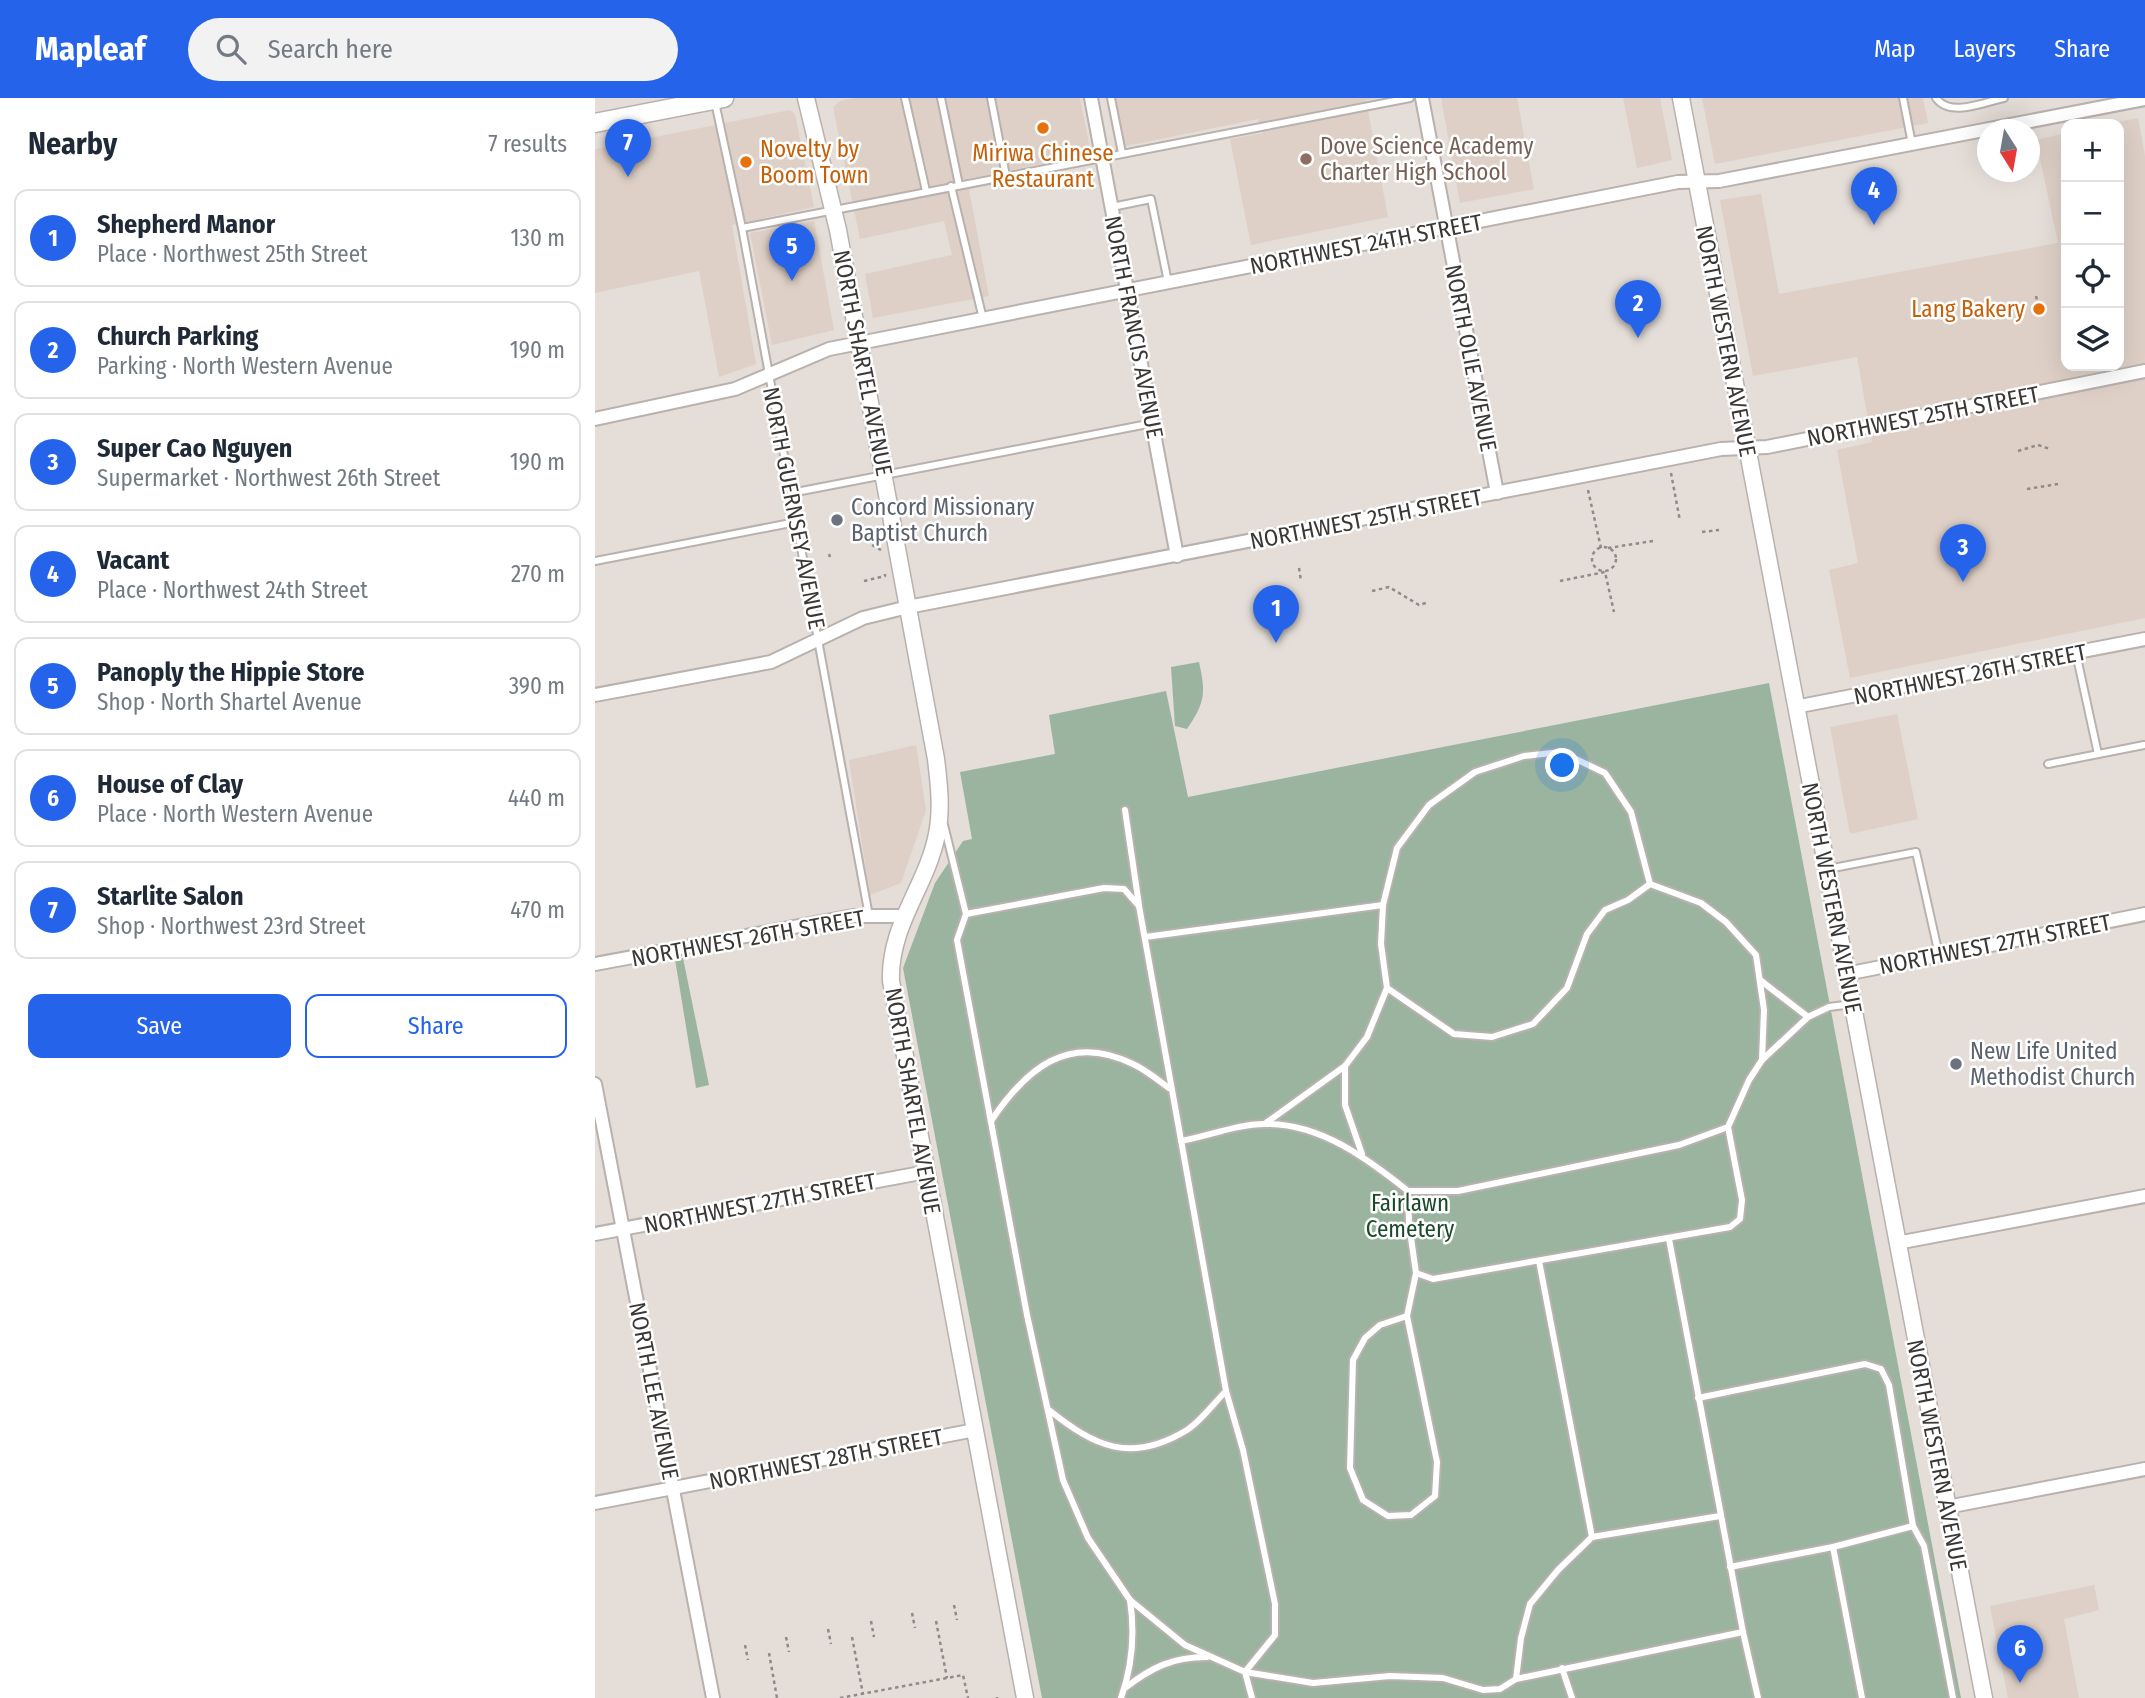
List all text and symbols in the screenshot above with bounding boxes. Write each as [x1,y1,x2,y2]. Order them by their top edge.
search box [188,18,678,81]
text: Mapleaf [35,29,146,69]
icon: search [212,30,250,68]
text: Search here [268,34,393,65]
text: Map [1874,35,1916,63]
text: Layers [1954,35,2016,63]
text: Share [2054,35,2110,63]
pin: 7 [605,119,651,177]
north arrow [1977,119,2040,182]
map controls [2061,119,2124,371]
button: + [2061,119,2124,182]
marker: Miriwa Chinese Restaurant [1035,120,1051,136]
text: Nearby [28,126,117,162]
text: 7 results [488,130,567,158]
place label: Dove Science Academy Charter High School [1320,132,1534,186]
place label: Novelty by Boom Town [760,135,869,189]
place label: Miriwa Chinese Restaurant [972,139,1114,193]
marker: Dove Science Academy Charter High School [1298,151,1314,167]
marker: Novelty by Boom Town [738,154,754,170]
pin: 4 [1851,167,1897,225]
button: − [2061,182,2124,245]
street label: NORTHWEST 24TH STREET [1248,208,1485,280]
text: Shepherd Manor [97,209,275,240]
street label: NORTH FRANCIS AVENUE [1099,213,1169,441]
pin: 5 [769,223,815,281]
street label: NORTH WESTERN AVENUE [1690,223,1762,459]
text: 1 [48,224,58,252]
text: 130 m [511,224,565,252]
text: Place · Northwest 25th Street [97,240,368,268]
button: locate [2061,245,2124,308]
street label: NORTH SHARTEL AVENUE [827,248,899,478]
street label: NORTH OLIE AVENUE [1439,262,1503,454]
pin: 2 [1615,280,1661,338]
place label: Lang Bakery [1911,295,2026,323]
marker: Lang Bakery [2031,301,2047,317]
button: layers [2061,308,2124,371]
text: Church Parking [97,321,259,352]
text: 2 [48,336,58,364]
text: 190 m [510,336,565,364]
text: Parking · North Western Avenue [97,352,393,380]
street label: NORTHWEST 25TH STREET [1805,380,2042,452]
street label: NORTH GUERNSEY AVENUE [757,385,831,631]
text: Super Cao Nguyen [97,433,293,464]
text: 3 [48,448,58,476]
text: 190 m [510,448,565,476]
text: Supermarket · Northwest 26th Street [97,464,440,492]
street label: NORTHWEST 25TH STREET [1248,483,1485,555]
place label: Concord Missionary Baptist Church [851,493,1035,547]
marker: Concord Missionary Baptist Church [829,512,845,528]
pin: 3 [1940,524,1986,582]
text: Vacant [97,545,169,576]
text: 4 [47,560,59,588]
text: 270 m [511,560,565,588]
text: Place · Northwest 24th Street [97,576,368,604]
pin: 1 [1253,585,1299,643]
street label: NORTHWEST 26TH STREET [1851,638,2089,710]
text: Panoply the Hippie Store [97,657,364,688]
text: 5 [47,672,59,700]
text: 390 m [509,672,565,700]
text: Shop · North Shartel Avenue [97,688,362,716]
your location [1545,748,1579,782]
text: House of Clay [97,769,243,800]
street label: NORTH WESTERN AVENUE [1796,780,1868,1016]
text: 6 [47,784,59,812]
text: 440 m [508,784,565,812]
text: Place · North Western Avenue [97,800,373,828]
text: Starlite Salon [97,881,244,912]
text: 7 [48,896,58,924]
text: 470 m [510,896,565,924]
street label: NORTHWEST 26TH STREET [629,904,867,972]
street label: NORTHWEST 27TH STREET [1877,908,2114,980]
text: Shop · Northwest 23rd Street [97,912,366,940]
street label: NORTH SHARTEL AVENUE [879,986,947,1216]
button: Save [28,994,291,1058]
button: Share [305,994,567,1058]
place label: New Life United Methodist Church [1970,1037,2135,1091]
marker: New Life United Methodist Church [1948,1056,1964,1072]
street label: NORTHWEST 27TH STREET [642,1167,879,1239]
park label: Fairlawn Cemetery [1366,1189,1455,1243]
street label: NORTH LEE AVENUE [623,1300,685,1482]
street label: NORTH WESTERN AVENUE [1901,1337,1973,1573]
street label: NORTHWEST 28TH STREET [707,1423,945,1495]
pin: 6 [1997,1625,2043,1683]

